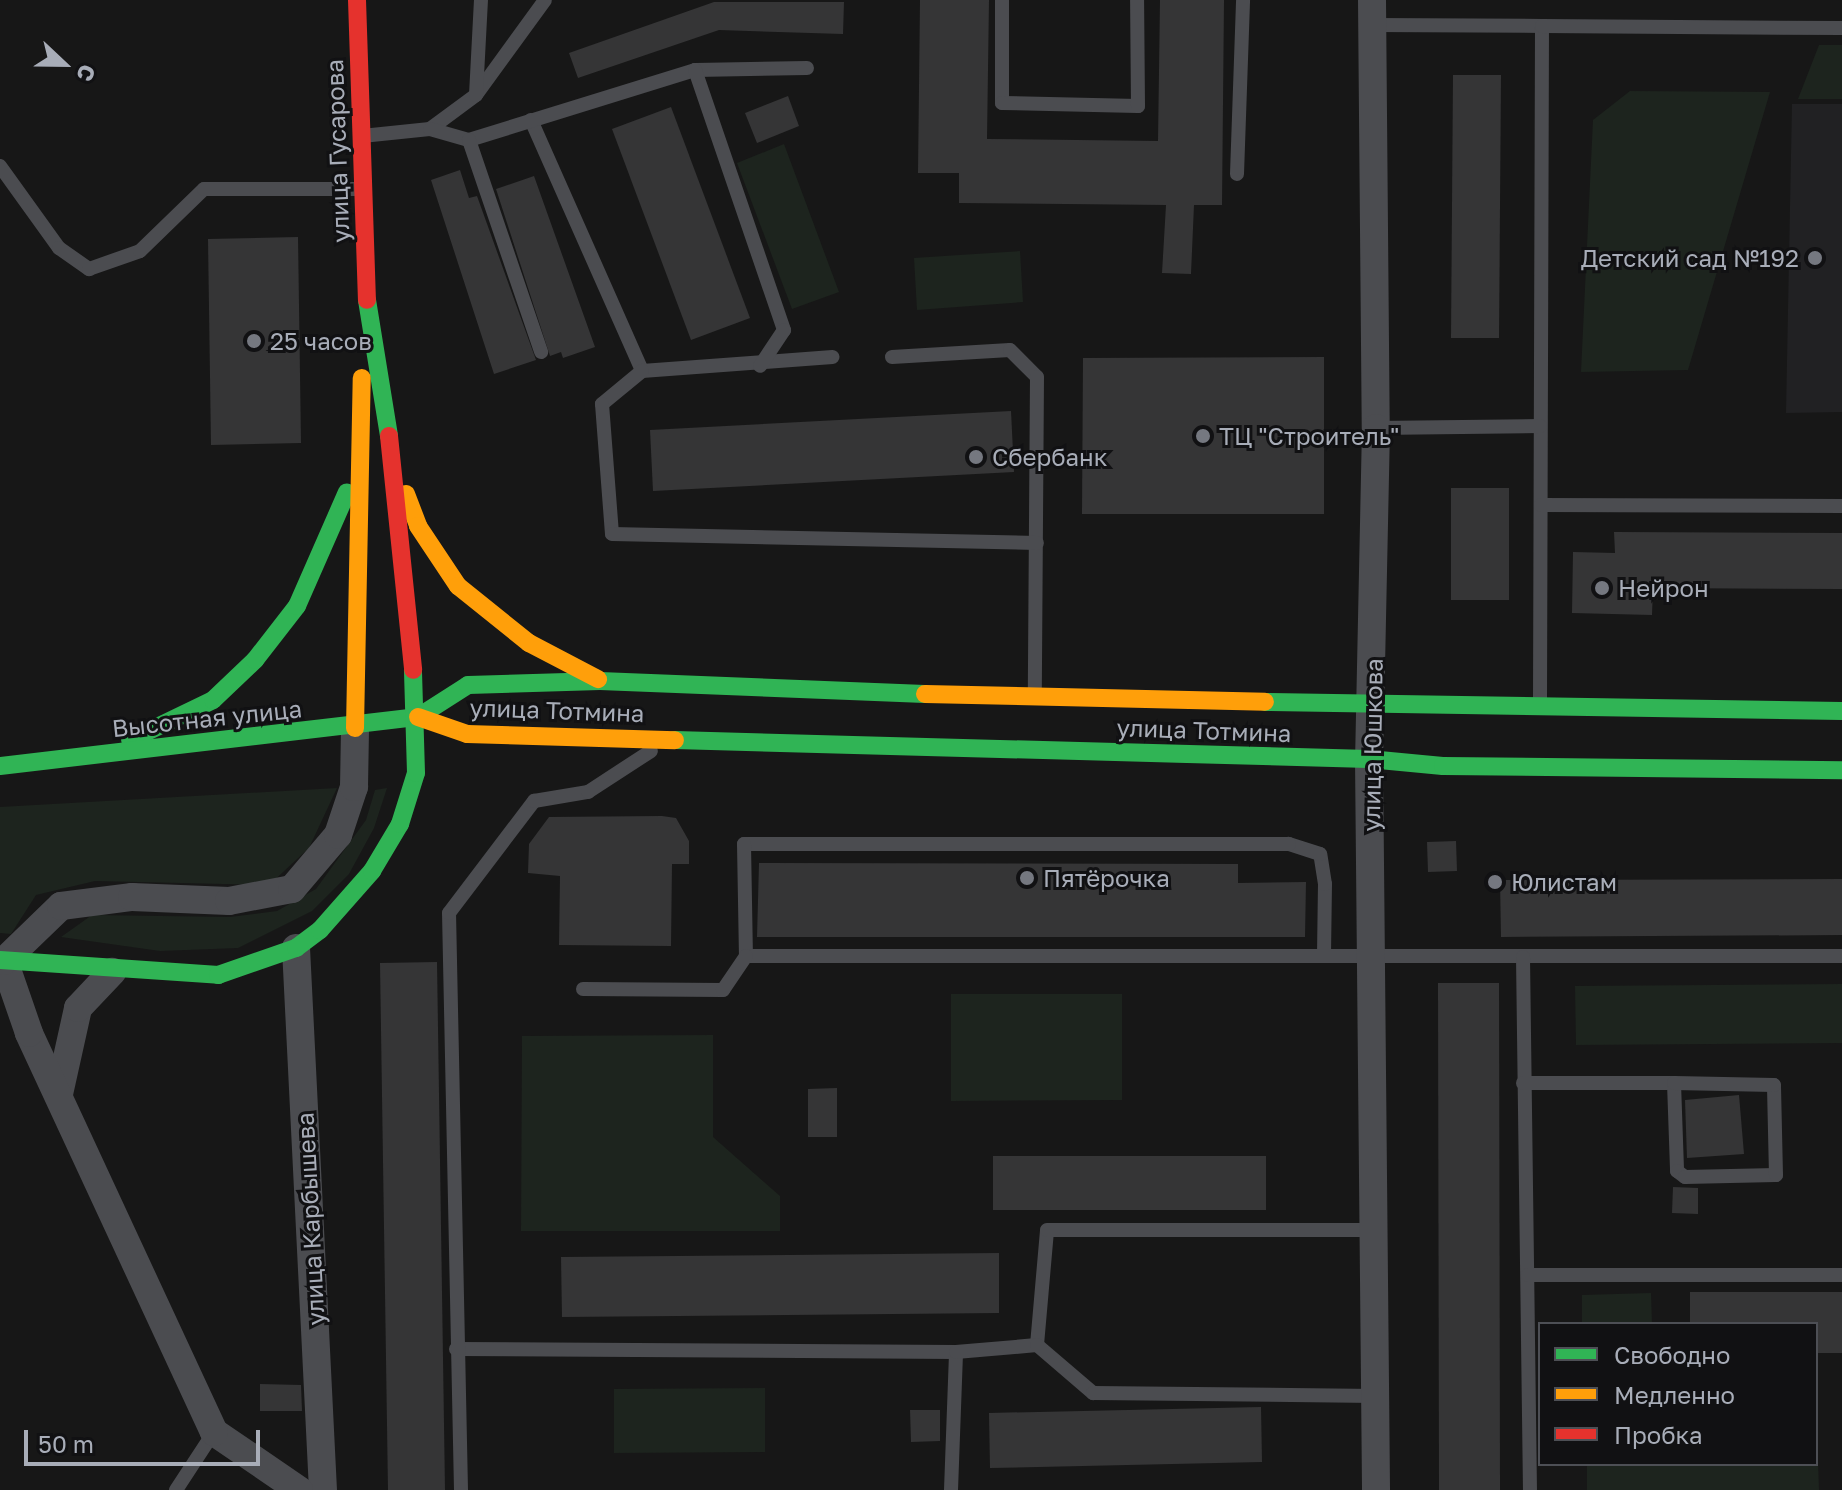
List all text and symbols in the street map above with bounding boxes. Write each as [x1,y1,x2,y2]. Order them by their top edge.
north arrow [24,24,104,104]
street label: улица Гусарова [319,59,355,243]
text: С [71,61,102,85]
place label: Детский сад №192 [1581,244,1799,272]
marker: Детский сад №192 [1806,249,1824,267]
place label: 25 часов [270,327,372,355]
marker: 25 часов [245,332,263,350]
place label: ТЦ "Строитель" [1219,422,1399,450]
marker: ТЦ "Строитель" [1194,427,1212,445]
place label: Сбербанк [992,443,1108,471]
marker: Сбербанк [967,448,985,466]
place label: Нейрон [1618,574,1709,602]
marker: Нейрон [1593,579,1611,597]
street label: улица Юшкова [1356,658,1388,832]
street label: улица Тотмина [469,693,645,727]
street label: Высотная улица [111,694,303,742]
street label: улица Тотмина [1116,713,1292,747]
place label: Пятёрочка [1043,864,1170,892]
place label: Юлистам [1511,868,1617,896]
marker: Пятёрочка [1018,869,1036,887]
marker: Юлистам [1486,873,1504,891]
street label: улица Карбышева [290,1112,330,1326]
legend [1538,1322,1818,1466]
text: Свободно [1614,1340,1730,1369]
text: Медленно [1614,1380,1735,1409]
scale bar [28,1414,264,1464]
text: Пробка [1614,1420,1703,1449]
text: 50 m [38,1429,94,1458]

